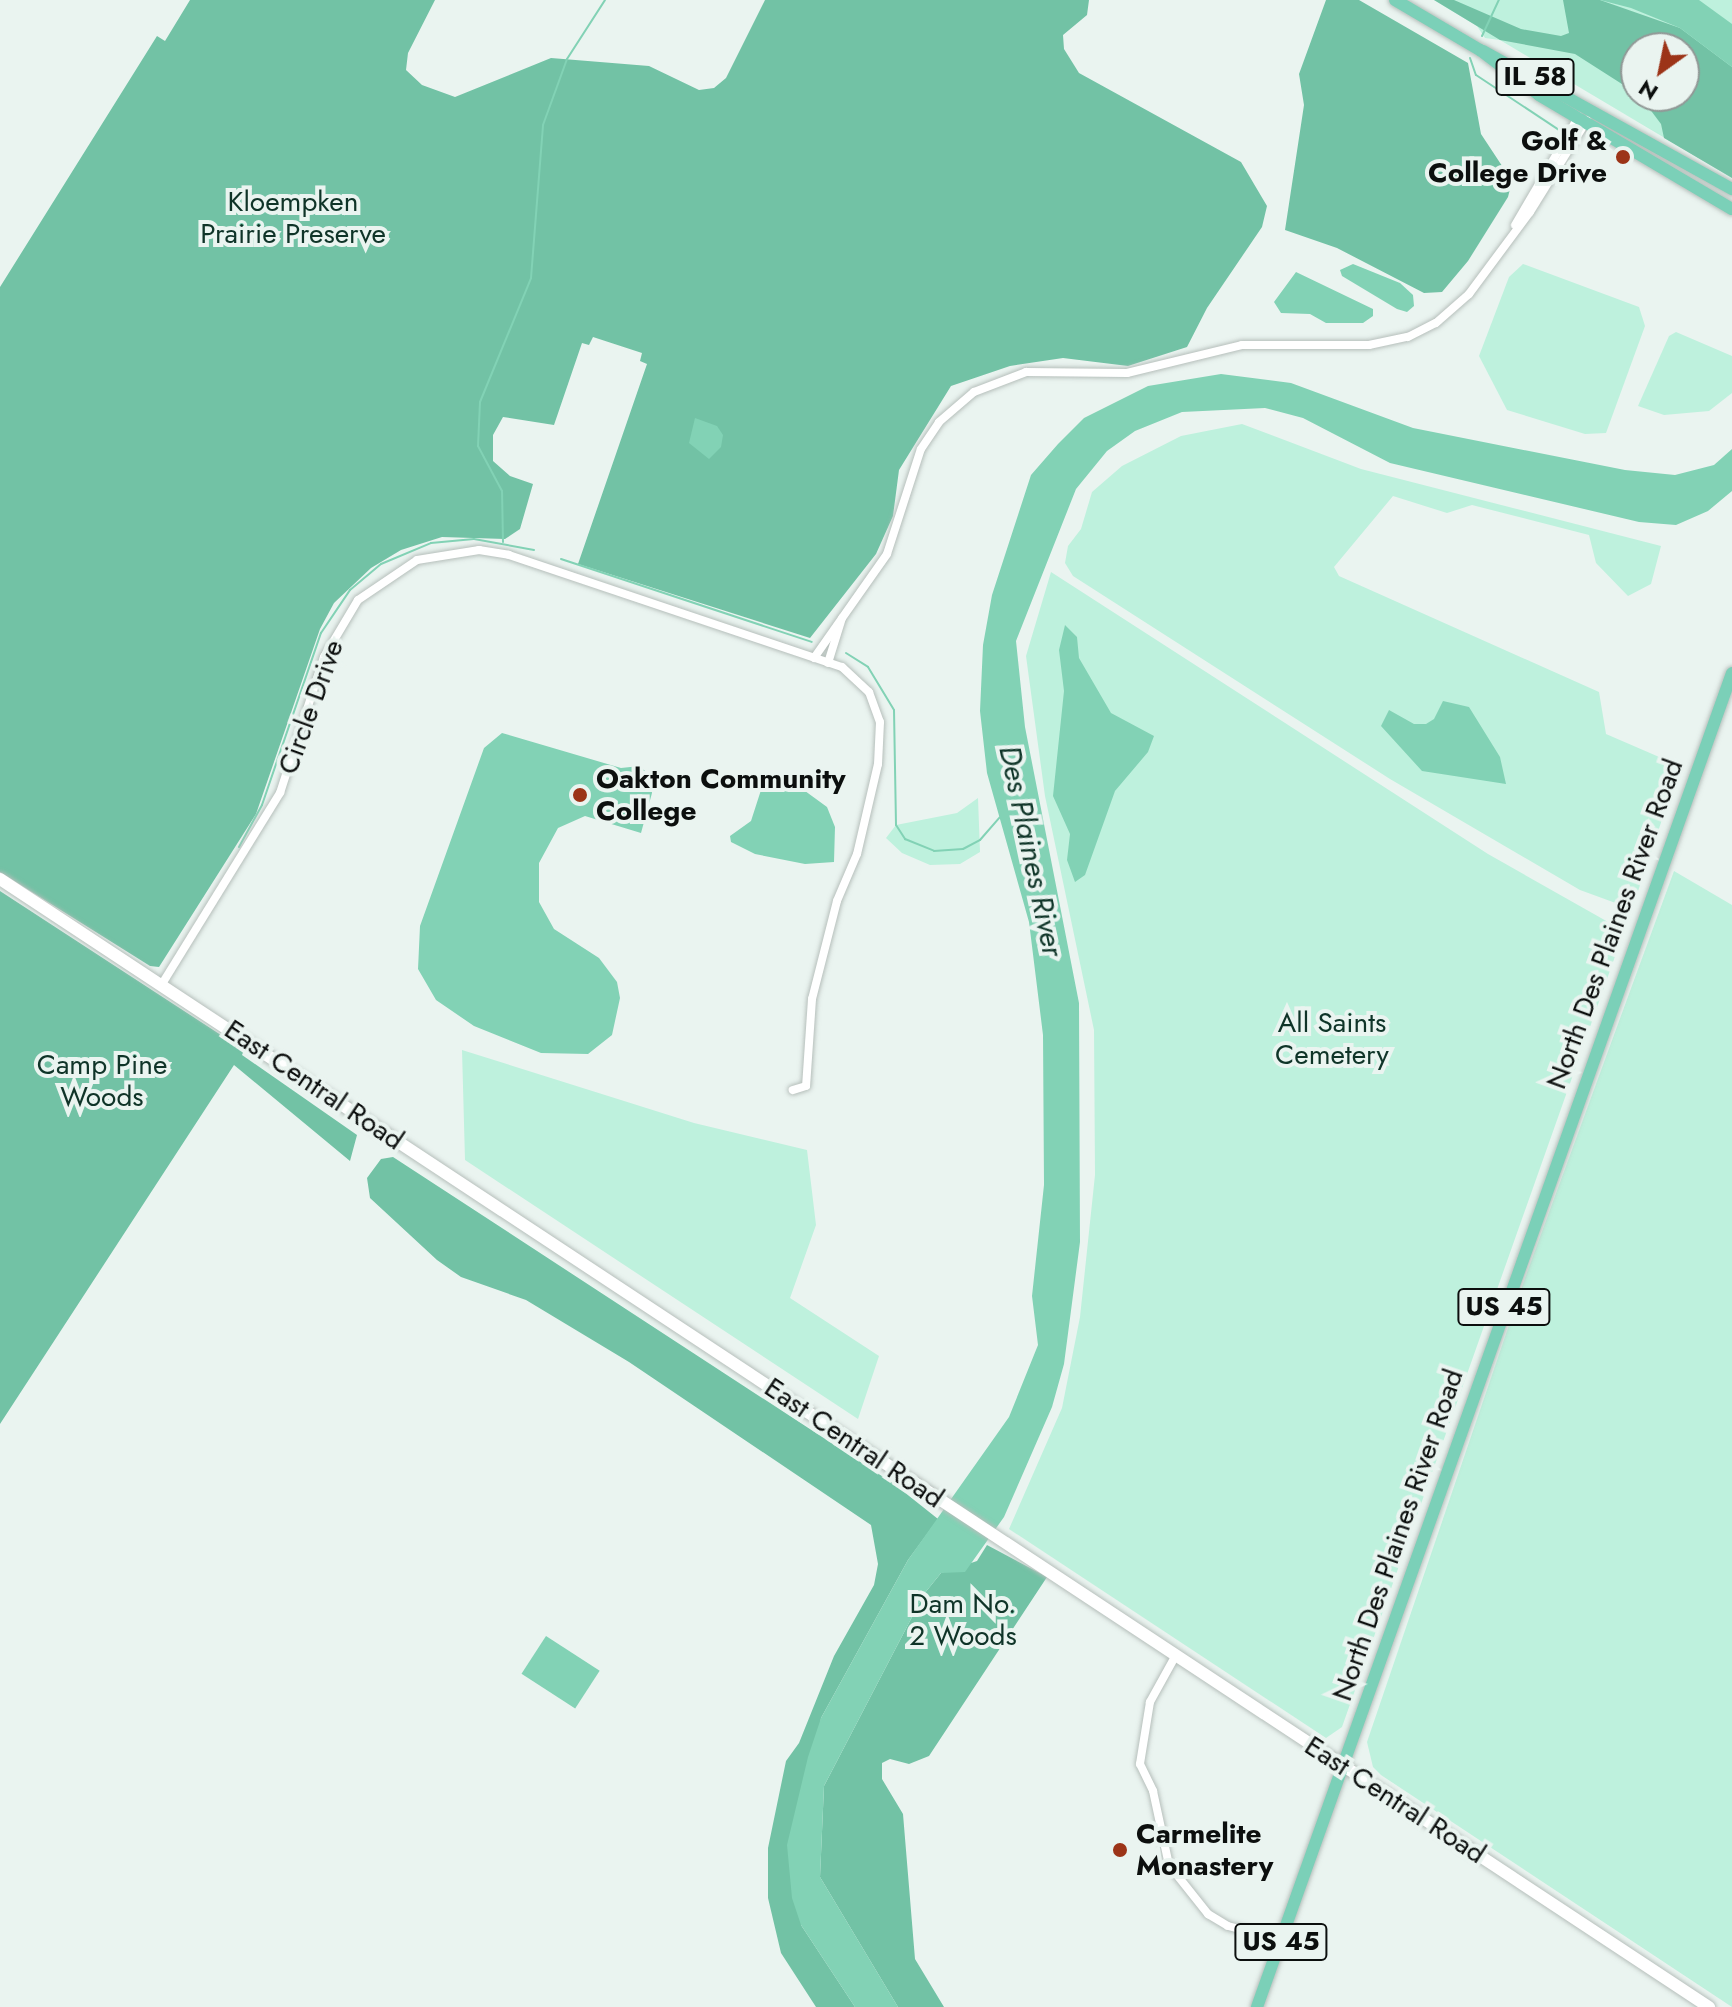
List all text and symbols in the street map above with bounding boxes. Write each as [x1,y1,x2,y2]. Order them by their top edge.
north arrow [1620,32,1700,112]
road number: IL 58 [1495,55,1575,99]
text: N [1632,72,1664,109]
place label: Golf & College Drive [1428,124,1607,190]
marker: Golf & College Drive [1614,148,1632,166]
park label: Kloempken Prairie Preserve [200,185,386,251]
street label: Circle Drive [271,635,351,779]
water label: Des Plaines River [991,742,1071,960]
street label: North Des Plaines River Road [1540,754,1690,1094]
place label: Oakton Community College [596,762,846,828]
marker: Oakton Community College [571,786,589,804]
park label: All Saints Cemetery [1275,1006,1389,1072]
street label: East Central Road [218,1013,410,1157]
park label: Camp Pine Woods [37,1048,167,1114]
road number: US 45 [1456,1285,1552,1329]
street label: North Des Plaines River Road [1325,1365,1471,1705]
street label: East Central Road [758,1371,950,1515]
park label: Dam No. 2 Woods [909,1587,1017,1653]
street label: East Central Road [1298,1729,1492,1871]
place label: Carmelite Monastery [1136,1817,1273,1883]
marker: Carmelite Monastery [1111,1841,1129,1859]
road number: US 45 [1233,1920,1329,1964]

